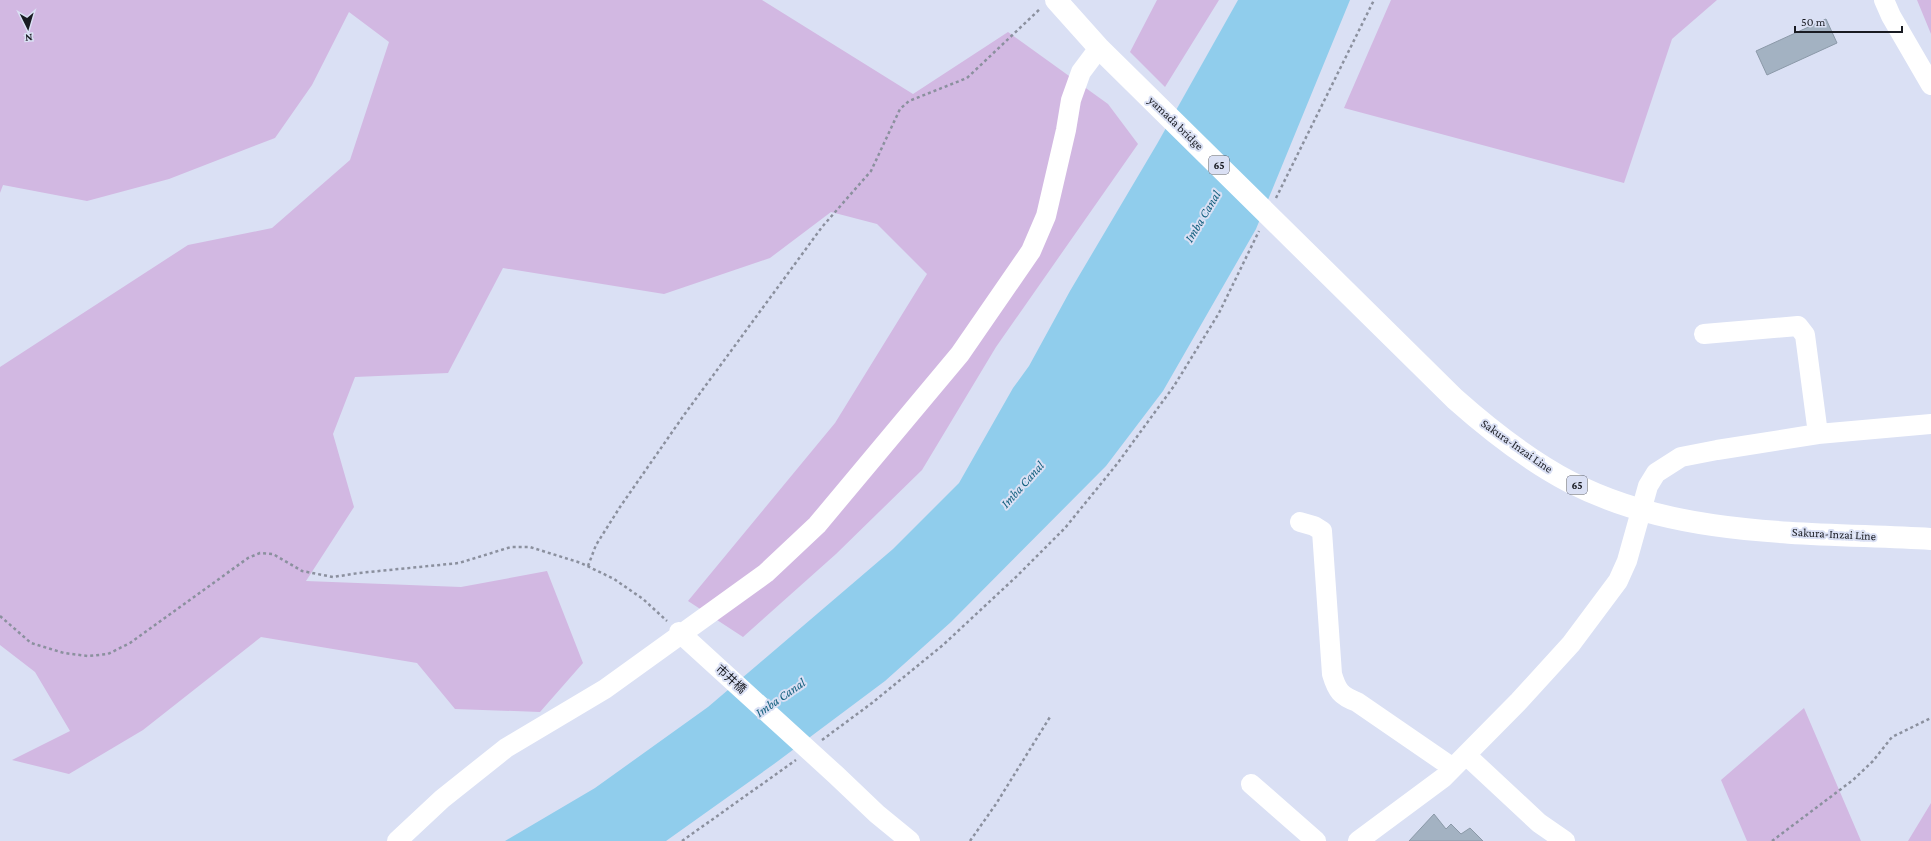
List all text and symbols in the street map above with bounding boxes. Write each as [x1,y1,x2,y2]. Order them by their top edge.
north arrow [8,8,48,48]
scale bar [1795,8,1902,34]
text: 50 m [1801,15,1826,29]
text: N [24,32,33,44]
street label: yamada bridge [1145,93,1206,153]
road number: 65 [1209,156,1229,174]
water label: Imba Canal [1181,187,1224,245]
street label: Sakura-Inzai Line [1479,416,1555,476]
water label: Imba Canal [998,457,1048,511]
road number: 65 [1567,476,1587,494]
street label: Sakura-Inzai Line [1792,525,1876,543]
street label: 市井橋 [713,662,749,696]
water label: Imba Canal [752,674,809,720]

